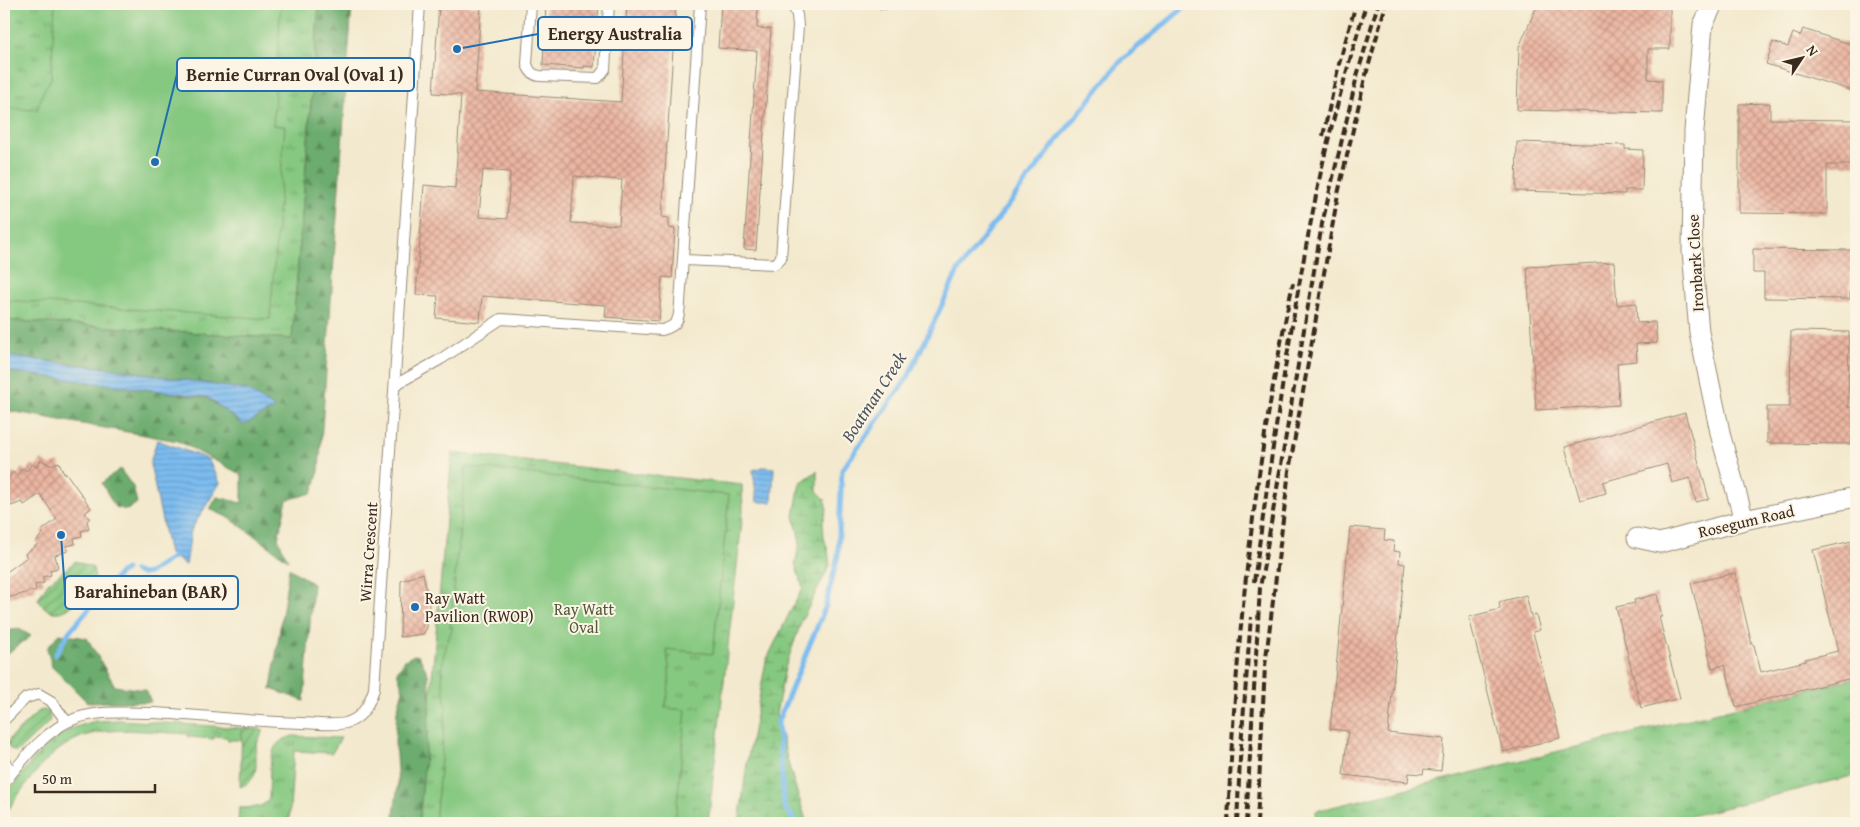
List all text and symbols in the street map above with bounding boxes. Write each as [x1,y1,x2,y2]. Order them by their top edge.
callout: Energy Australia [538,17,692,50]
text: Energy Australia [548,20,683,47]
north arrow [1778,32,1828,82]
text: N [1802,41,1824,61]
callout: Bernie Curran Oval (Oval 1) [177,58,414,91]
text: Bernie Curran Oval (Oval 1) [186,61,404,88]
street label: Ironbark Close [1680,214,1710,312]
water label: Boatman Creek [834,346,913,448]
street label: Rosegum Road [1696,498,1797,544]
street label: Wirra Crescent [353,501,383,603]
callout: Barahineban (BAR) [65,576,238,609]
text: Barahineban (BAR) [75,578,227,605]
place label: Ray Watt Pavilion (RWOP) [425,586,534,628]
park label: Ray Watt Oval [554,597,614,639]
marker: Ray Watt Pavilion (RWOP) [409,601,421,613]
scale bar [35,762,155,794]
text: 50 m [42,768,73,789]

